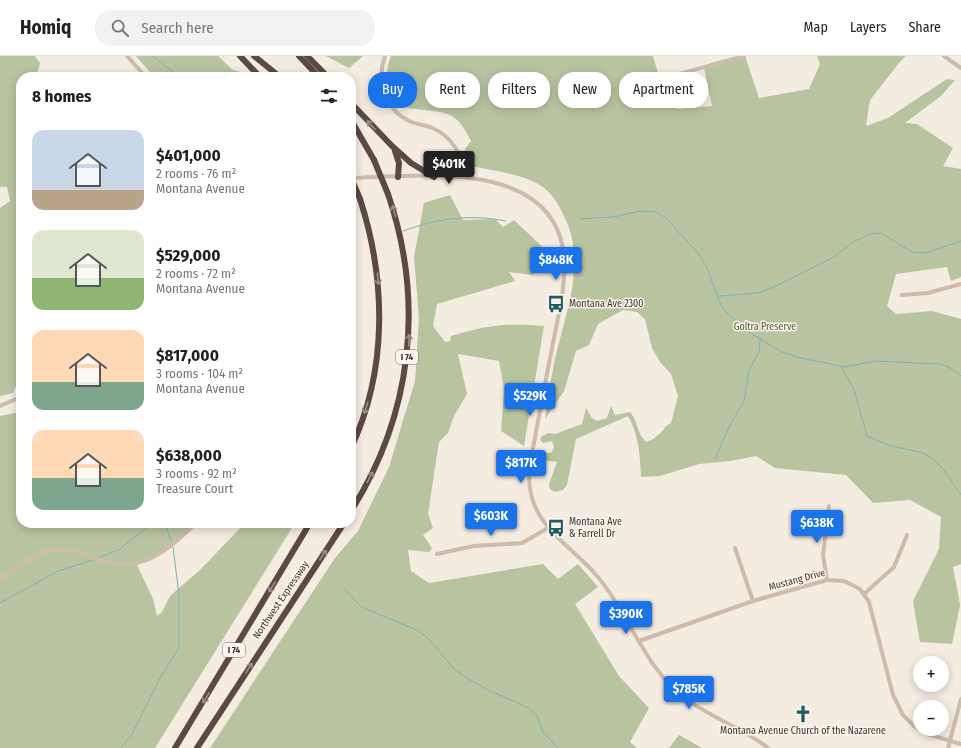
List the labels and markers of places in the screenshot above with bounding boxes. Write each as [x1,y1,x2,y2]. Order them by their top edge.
pin: $401K [421,151,477,185]
pin: $848K [528,247,584,281]
bus stop icon: Montana Ave 2300 [546,294,566,314]
place label: Montana Ave 2300 [569,298,644,310]
pin: $529K [502,383,558,417]
pin: $817K [493,450,549,484]
pin: $603K [463,503,519,537]
pin: $638K [789,510,845,544]
place label: Montana Ave & Farrell Dr [569,516,622,540]
bus stop icon: Montana Ave & Farrell Dr [546,518,566,538]
pin: $390K [598,601,654,635]
pin: $785K [661,676,717,710]
church icon: Montana Avenue Church of the Nazarene [793,704,813,724]
place label: Montana Avenue Church of the Nazarene [720,725,886,737]

